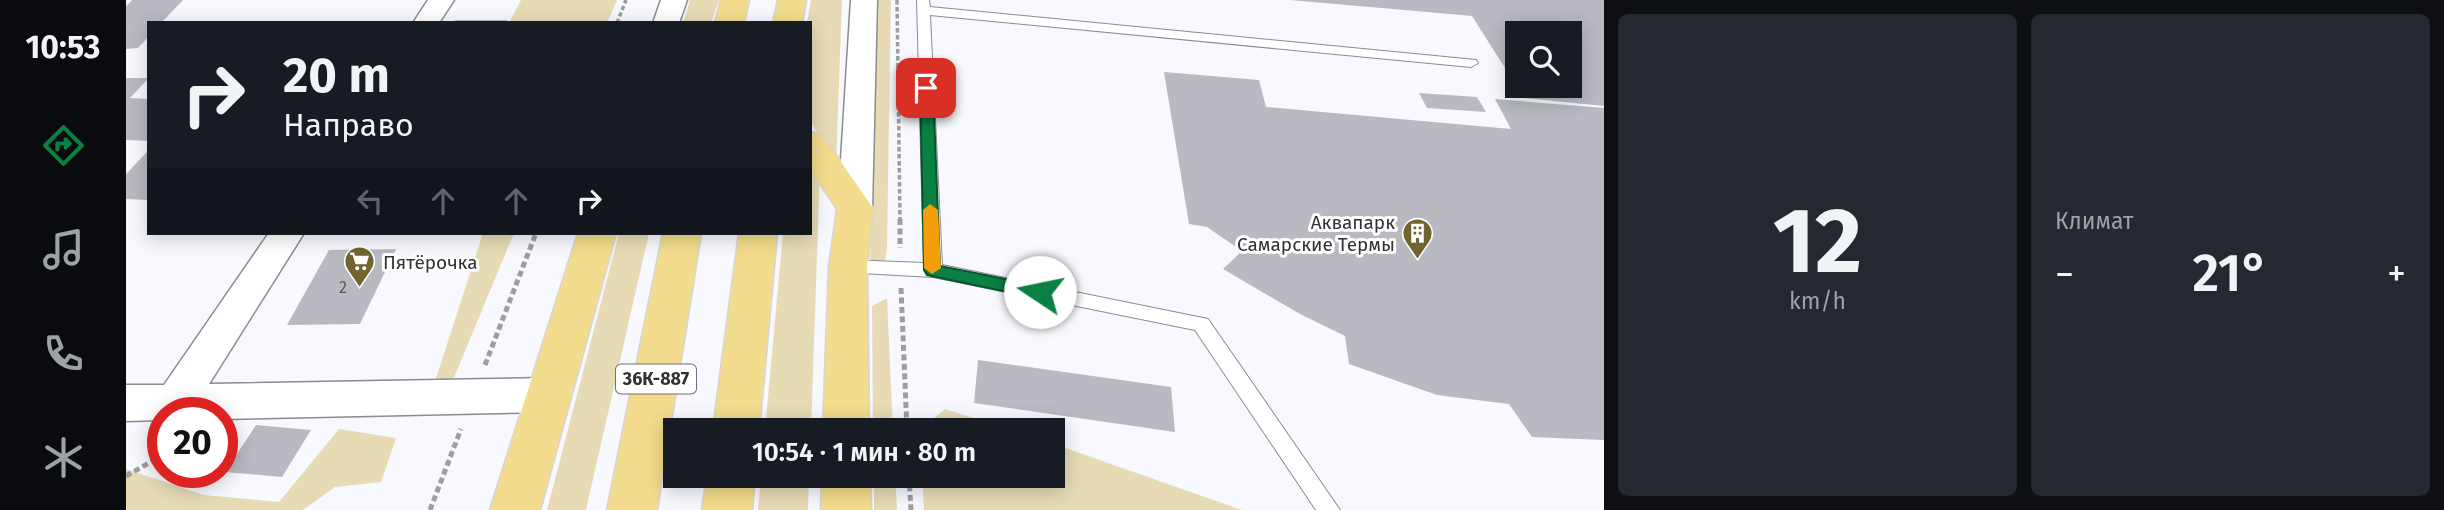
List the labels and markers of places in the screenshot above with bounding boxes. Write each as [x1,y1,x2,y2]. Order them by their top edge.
pin [896,58,956,118]
place label: Аквапарк Самарские Термы [1237,211,1395,256]
building icon: Аквапарк Самарские Термы [1401,216,1435,260]
supermarket icon: Пятёрочка [343,245,377,289]
place label: Пятёрочка [383,251,478,274]

